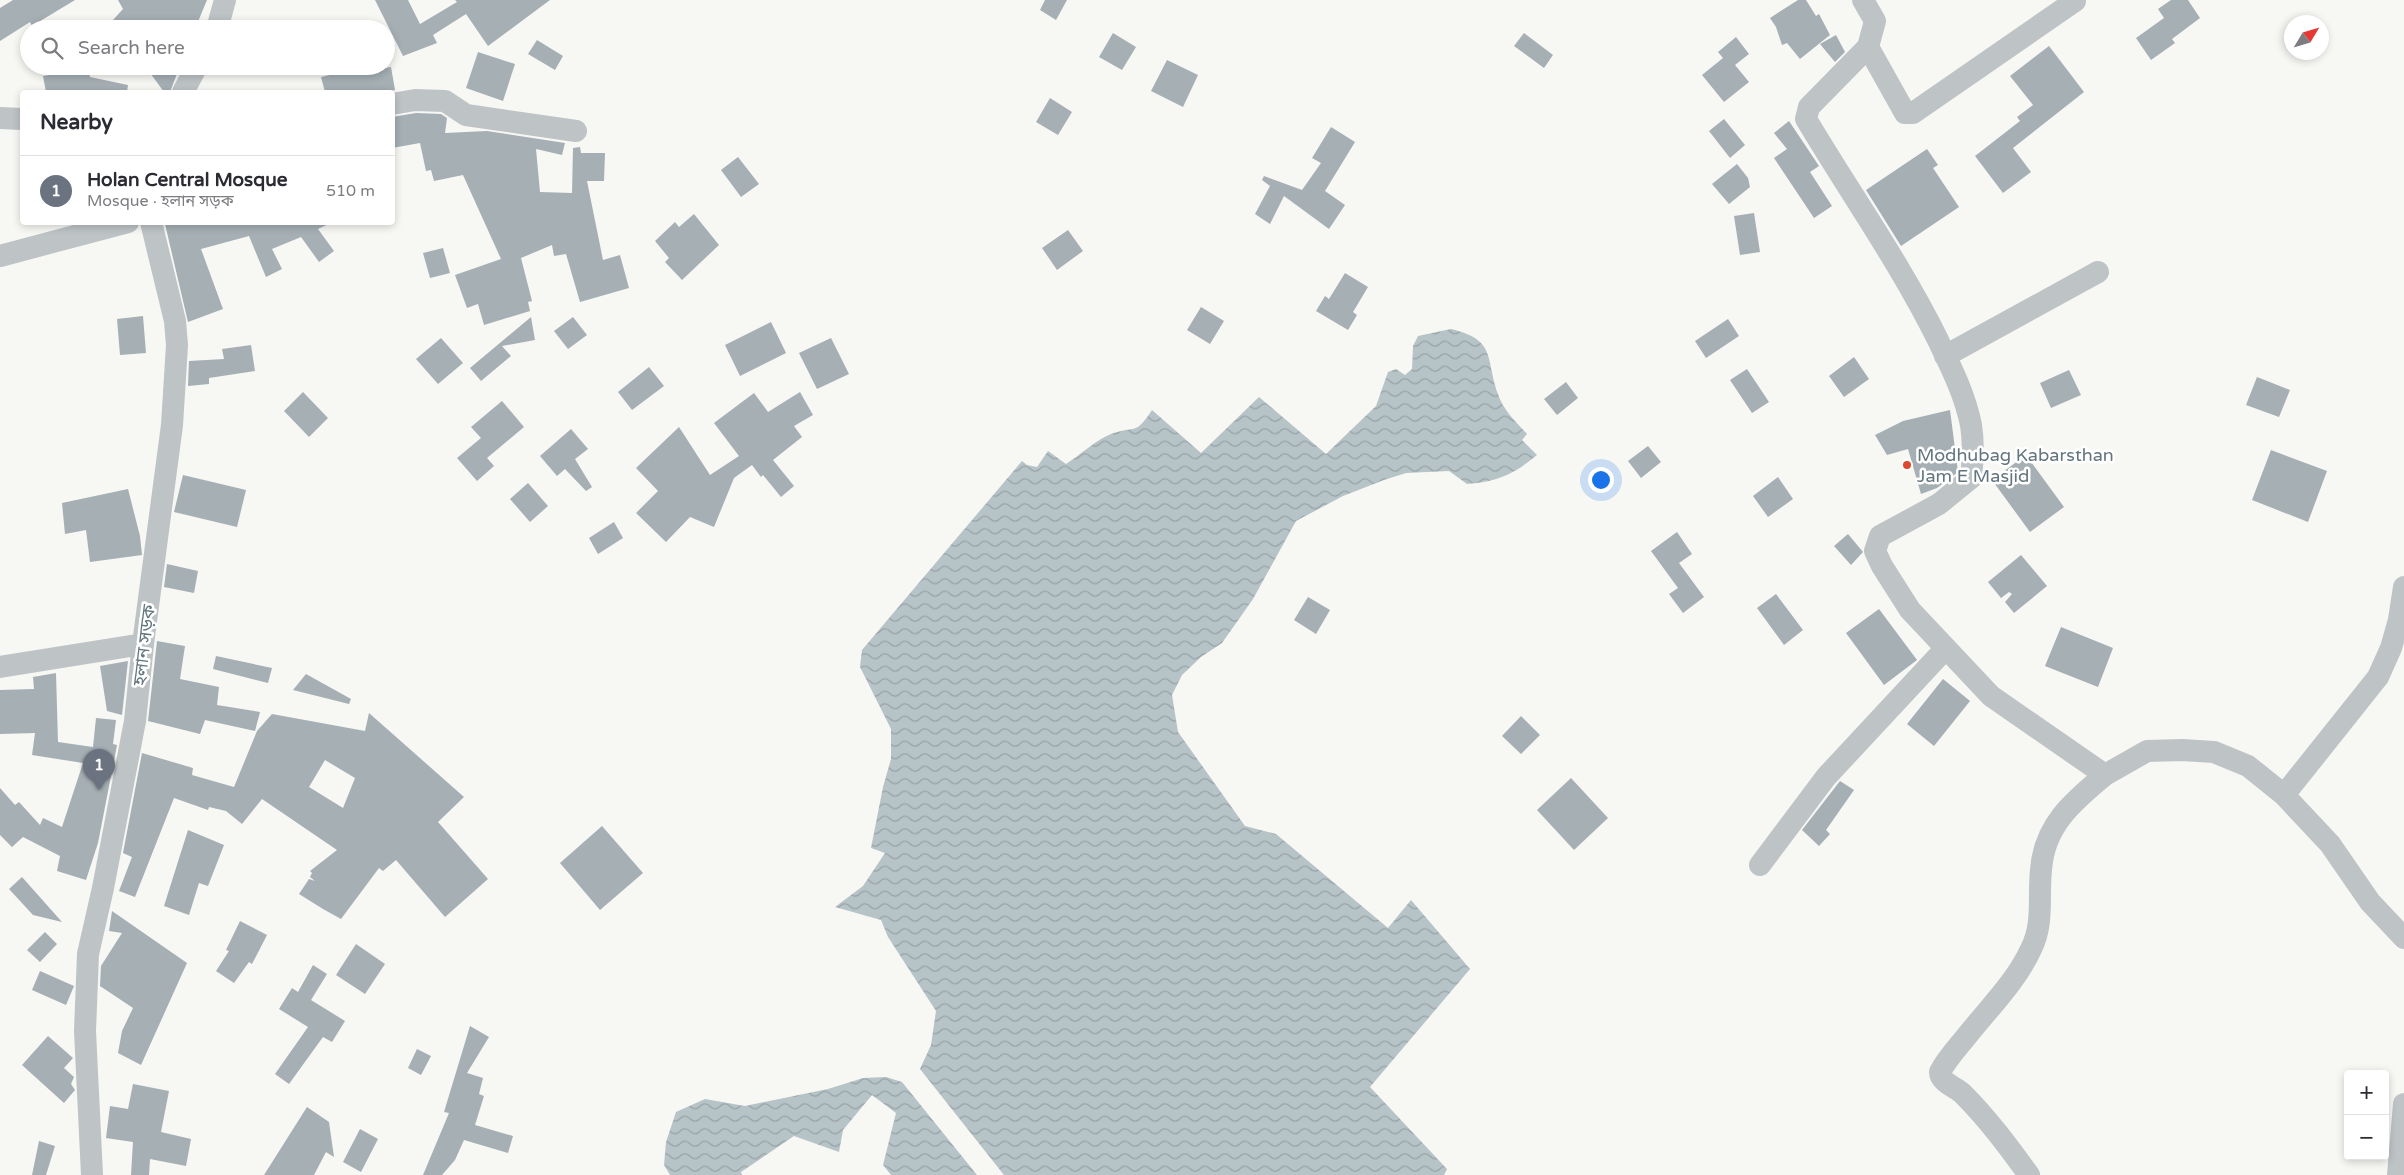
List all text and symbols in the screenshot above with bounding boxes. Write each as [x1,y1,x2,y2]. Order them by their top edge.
north arrow [2284,15,2329,60]
search box [20,20,395,75]
icon: search [38,34,66,62]
text: Search here [78,37,185,59]
text: Nearby [40,110,113,135]
text: Holan Central Mosque [87,169,288,191]
text: 1 [51,181,61,201]
text: 510 m [326,181,375,201]
text: Mosque · হলান সড়ক [87,191,234,211]
place label: Modhubag Kabarsthan Jam E Masjid [1917,444,2114,487]
marker: Modhubag Kabarsthan Jam E Masjid [1901,459,1913,471]
your location [1588,467,1614,493]
street label: হলান সড়ক [128,603,160,688]
pin: 1 [83,749,115,790]
map controls [2344,1070,2389,1160]
button: + [2344,1070,2389,1115]
button: − [2344,1115,2389,1160]

